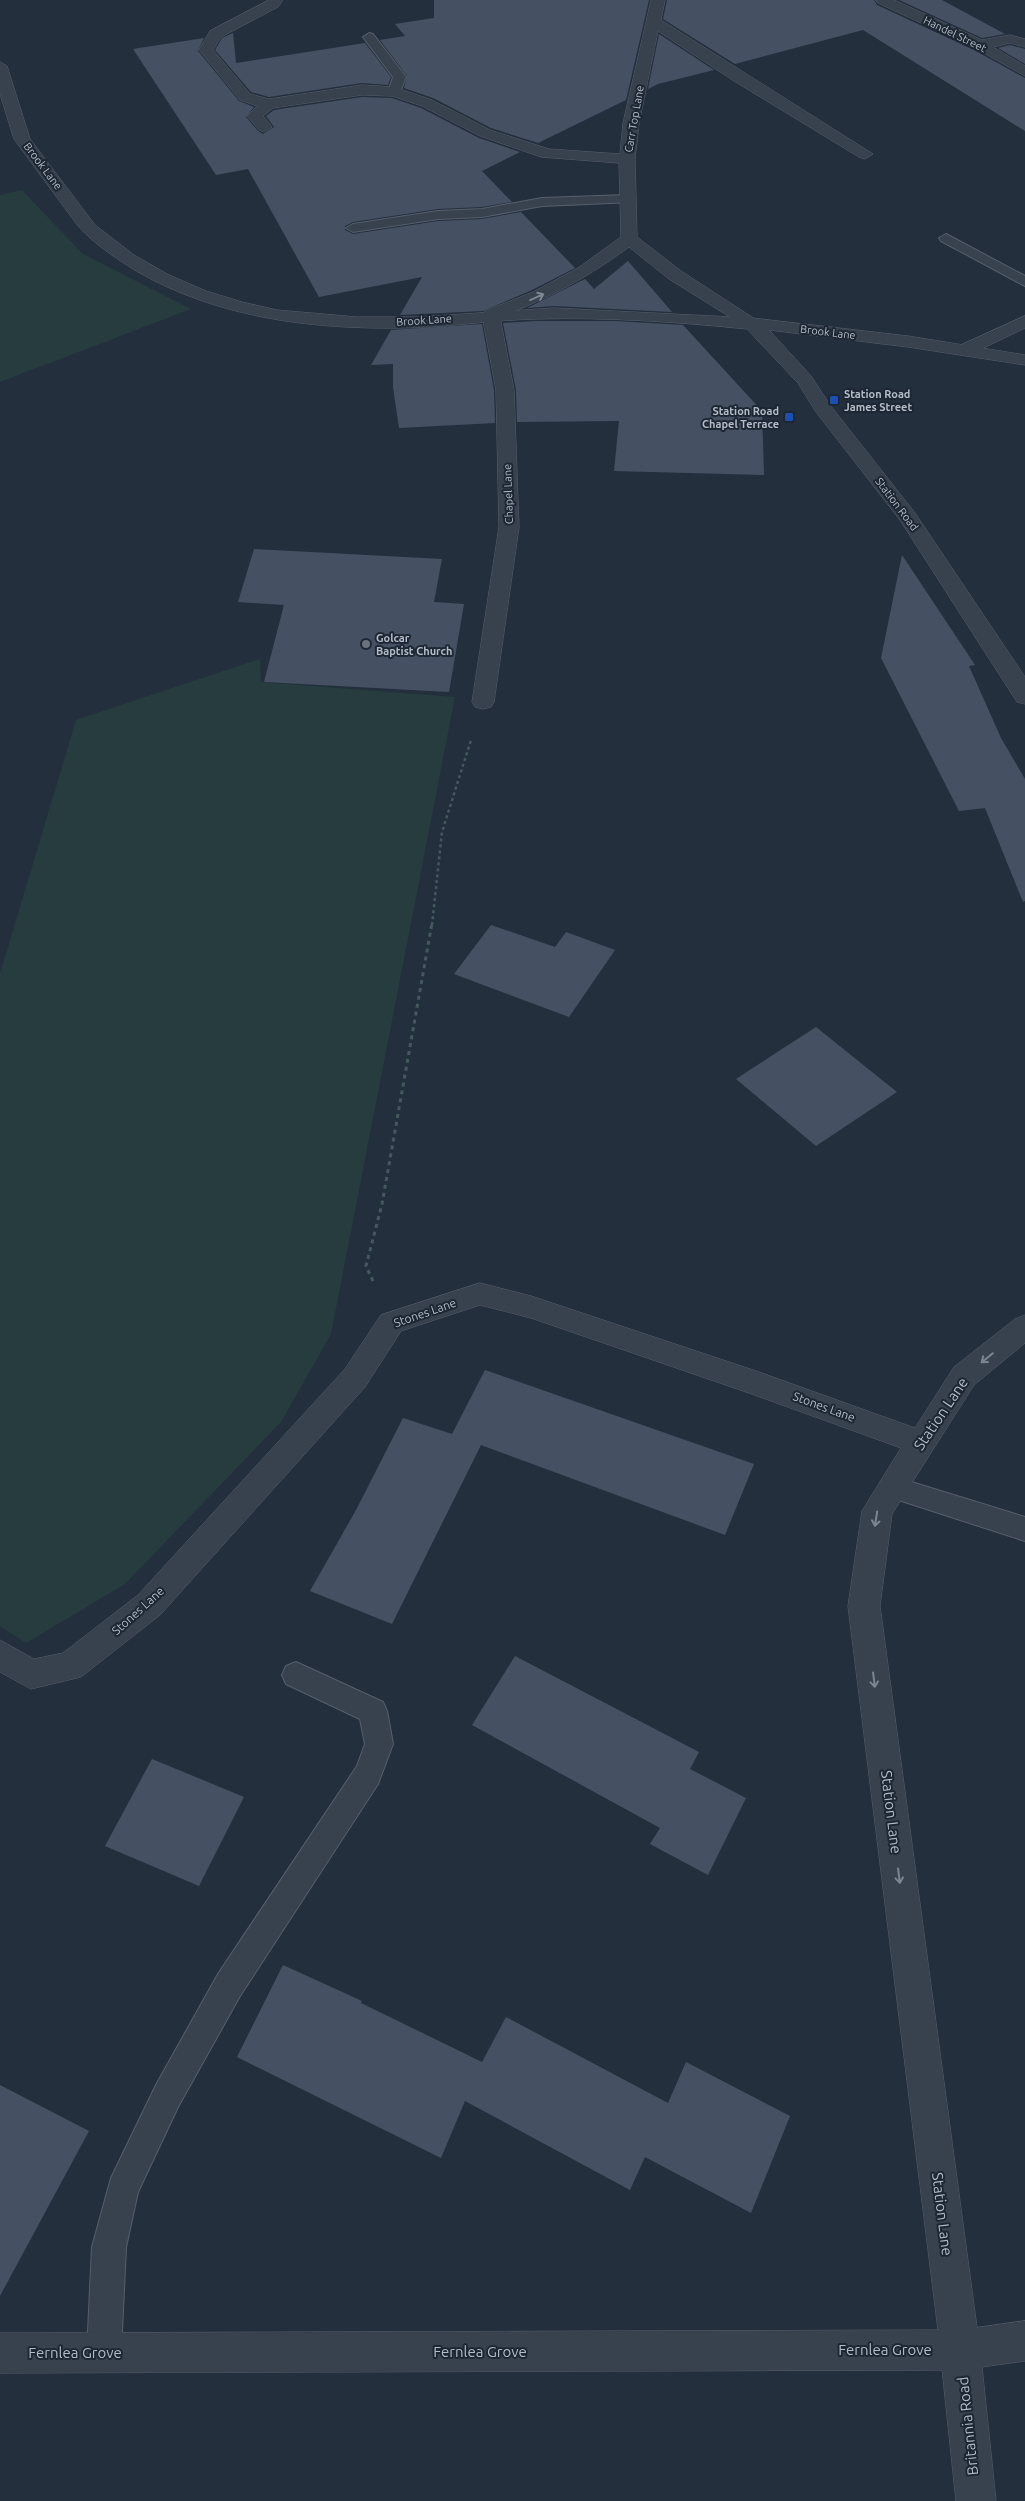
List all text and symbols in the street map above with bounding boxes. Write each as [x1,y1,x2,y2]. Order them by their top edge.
street label: Handel Street [922,14,989,55]
street label: Carr Top Lane [622,85,646,153]
street label: Brook Lane [21,140,65,192]
one-way arrow [529,291,544,301]
street label: Brook Lane [396,312,452,328]
street label: Brook Lane [800,323,856,341]
place label: Station Road James Street [844,388,912,413]
marker: Station Road James Street [828,394,840,406]
place label: Station Road Chapel Terrace [702,405,779,430]
marker: Station Road Chapel Terrace [783,411,795,423]
street label: Chapel Lane [501,464,515,524]
street label: Station Road [873,475,921,533]
place label: Golcar Baptist Church [376,632,452,657]
marker: Golcar Baptist Church [360,638,372,650]
street label: Stones Lane [392,1296,458,1329]
one-way arrow [981,1352,994,1363]
street label: Station Lane [910,1374,971,1453]
street label: Stones Lane [791,1389,857,1424]
one-way arrow [871,1510,881,1526]
street label: Stones Lane [109,1584,166,1637]
one-way arrow [869,1671,879,1687]
street label: Station Lane [878,1769,905,1855]
one-way arrow [894,1867,904,1883]
street label: Station Lane [929,2171,956,2257]
street label: Fernlea Grove [838,2341,932,2358]
street label: Fernlea Grove [433,2343,527,2360]
street label: Fernlea Grove [28,2344,122,2361]
street label: Britannia Road [954,2376,981,2476]

